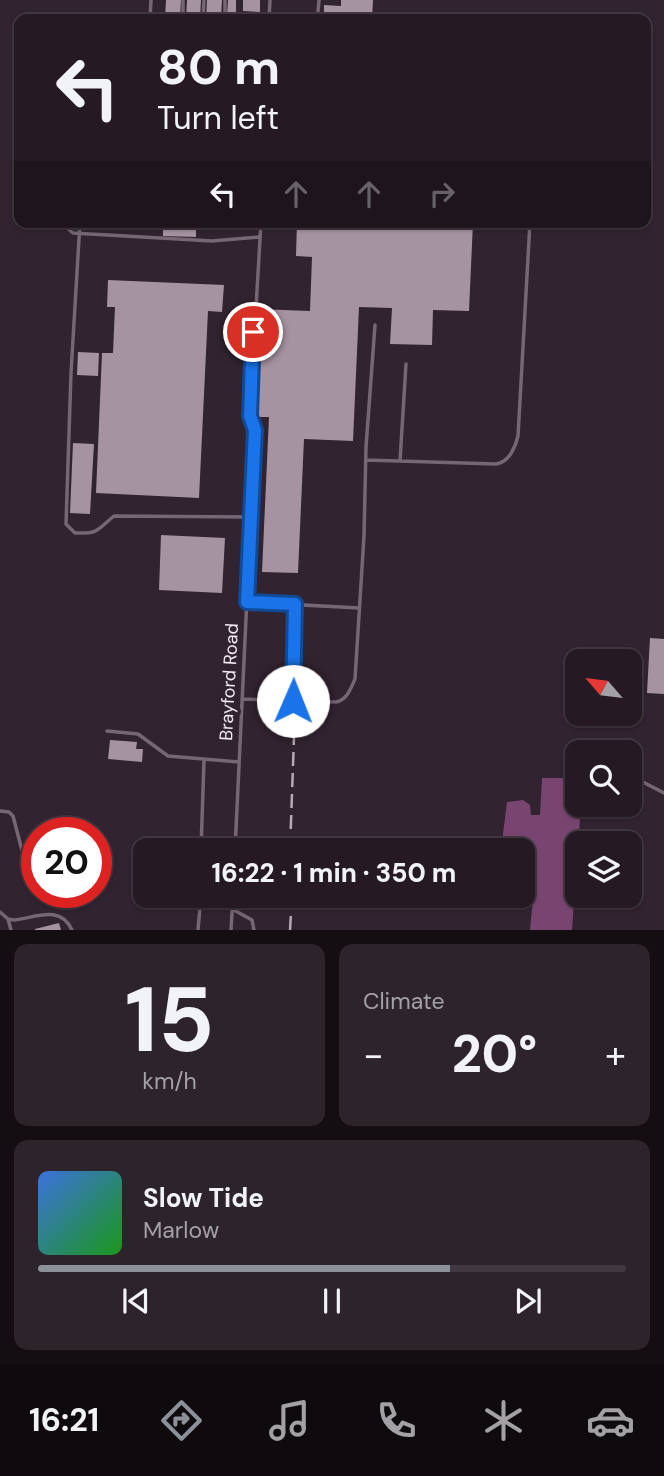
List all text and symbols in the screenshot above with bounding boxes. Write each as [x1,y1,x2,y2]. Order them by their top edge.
text: 80 m [157,35,280,99]
icon: left [42,42,133,133]
text: Turn left [157,97,279,139]
icon: left [204,175,242,213]
icon: ahead [277,175,315,213]
icon: ahead [350,175,388,213]
icon: right [423,175,461,213]
pin [223,302,283,362]
icon: arrive [234,313,272,351]
street label: Brayford Road [214,623,244,741]
north arrow [565,649,642,726]
map controls [565,649,642,908]
position arrow [256,664,330,738]
button: search [565,740,642,817]
speed limit sign: 20 [21,817,112,908]
button: layers [565,831,642,908]
text: 16:22 · 1 min · 350 m [212,856,456,890]
text: 15 [125,961,214,1079]
text: Climate [363,986,445,1016]
text: 20° [452,1020,537,1088]
text: − [363,1030,384,1080]
text: + [605,1030,626,1080]
text: km/h [142,1066,197,1096]
text: Slow Tide [143,1181,264,1215]
text: Marlow [143,1215,219,1245]
icon: previous [117,1282,155,1320]
icon: pause [313,1282,351,1320]
icon: next [509,1282,547,1320]
icon: directions [157,1396,206,1445]
icon: music [265,1396,314,1445]
icon: phone [372,1396,421,1445]
icon: climate [479,1396,528,1445]
icon: car [586,1396,635,1445]
text: 16:21 [29,1399,99,1441]

